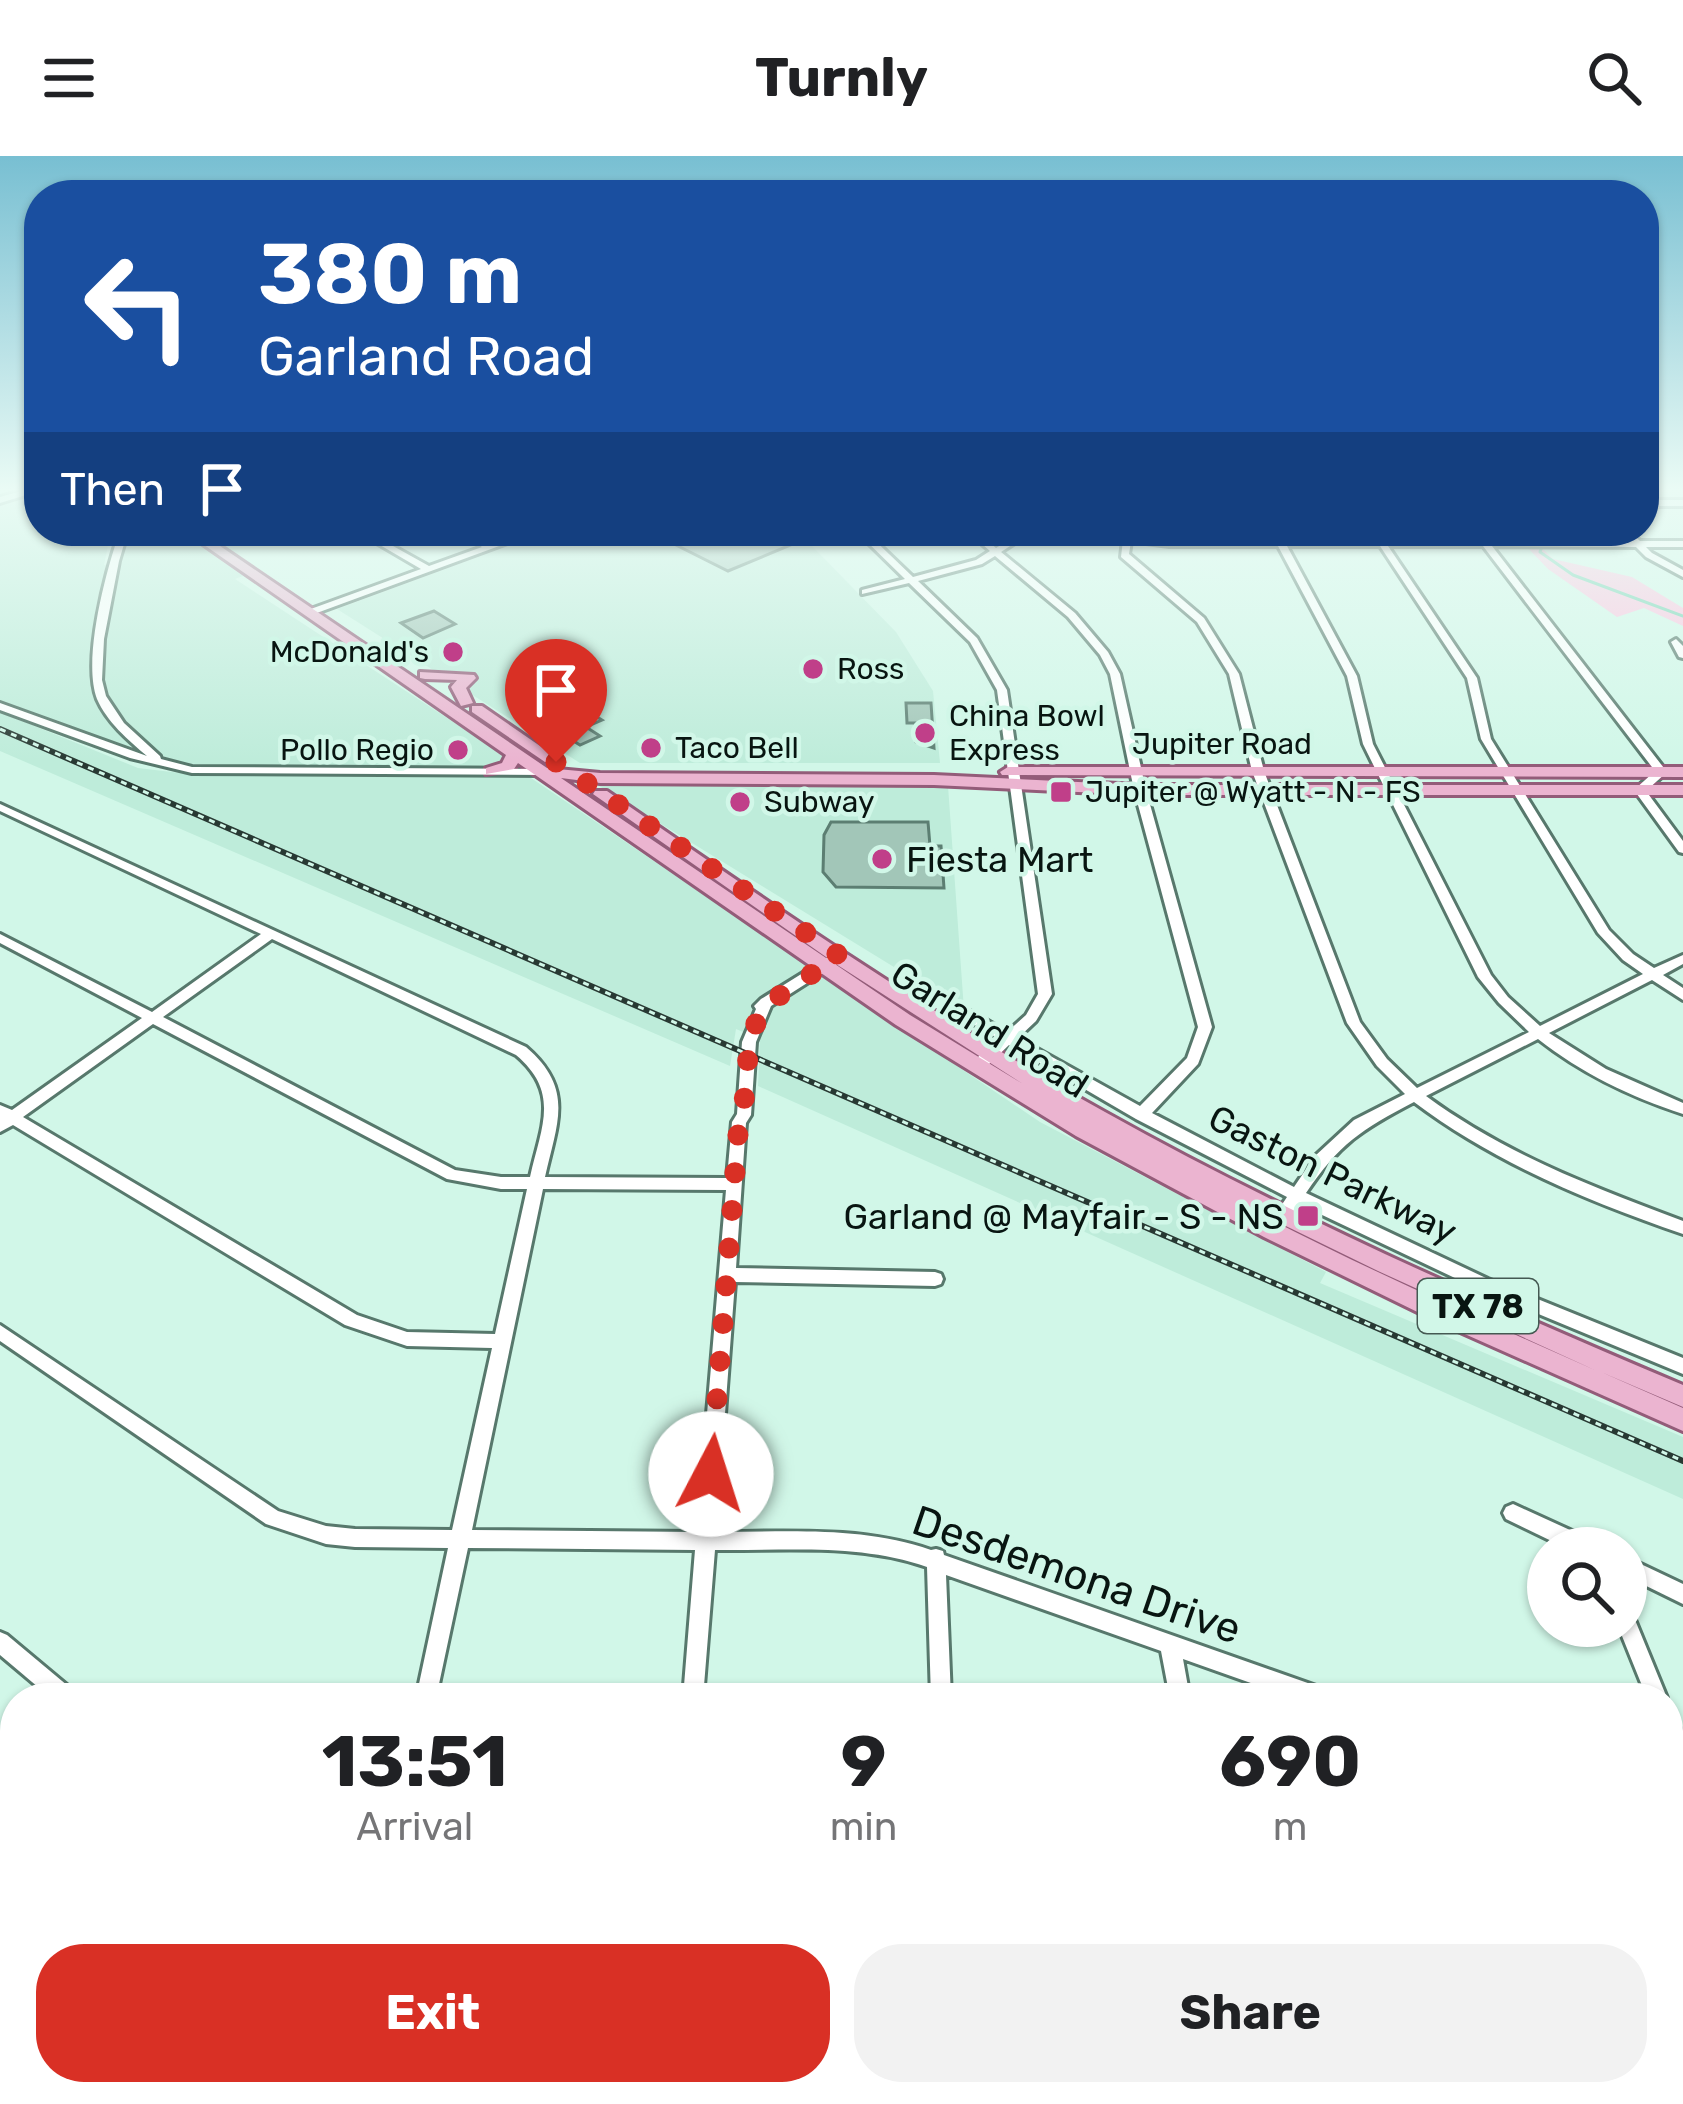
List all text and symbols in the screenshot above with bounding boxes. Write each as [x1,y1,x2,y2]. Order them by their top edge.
icon: menu [36,45,102,111]
icon: search [1581,45,1647,111]
text: Turnly [755,46,928,110]
text: 380 m [258,224,522,324]
icon: left [60,228,216,384]
text: Garland Road [258,325,594,389]
icon: arrive [189,456,255,522]
text: Then [60,463,165,516]
place label: McDonald's [270,634,429,670]
marker: McDonald's [440,639,466,665]
pin [505,639,607,762]
place label: Ross [837,651,904,687]
marker: Ross [800,656,826,682]
icon: arrive [523,657,589,723]
place label: China Bowl Express [949,698,1105,768]
marker: China Bowl Express [912,720,938,746]
street label: Jupiter Road [1132,726,1312,762]
place label: Taco Bell [675,730,799,766]
place label: Pollo Regio [280,732,434,768]
marker: Taco Bell [638,735,664,761]
marker: Pollo Regio [445,737,471,763]
place label: Jupiter @ Wyatt - N - FS [1085,774,1421,810]
marker: Jupiter @ Wyatt - N - FS [1048,779,1074,805]
place label: Subway [764,784,875,820]
marker: Subway [727,789,753,815]
place label: Fiesta Mart [906,838,1093,881]
marker: Fiesta Mart [869,846,895,872]
street label: Garland Road [883,952,1096,1107]
street label: Gaston Parkway [1202,1096,1464,1253]
place label: Garland @ Mayfair - S - NS [844,1195,1284,1238]
marker: Garland @ Mayfair - S - NS [1295,1203,1321,1229]
road number: TX 78 [1418,1279,1538,1333]
position arrow [648,1411,774,1537]
street label: Desdemona Drive [906,1495,1247,1655]
map controls [1527,1527,1647,1647]
button: search [1527,1527,1647,1647]
text: 13:51 [322,1719,508,1804]
text: 9 [840,1719,887,1804]
text: 690 [1219,1719,1361,1804]
text: Arrival [356,1804,473,1850]
text: min [830,1804,897,1850]
text: m [1273,1804,1308,1850]
button: Exit [36,1944,830,2082]
button: Share [854,1944,1647,2082]

